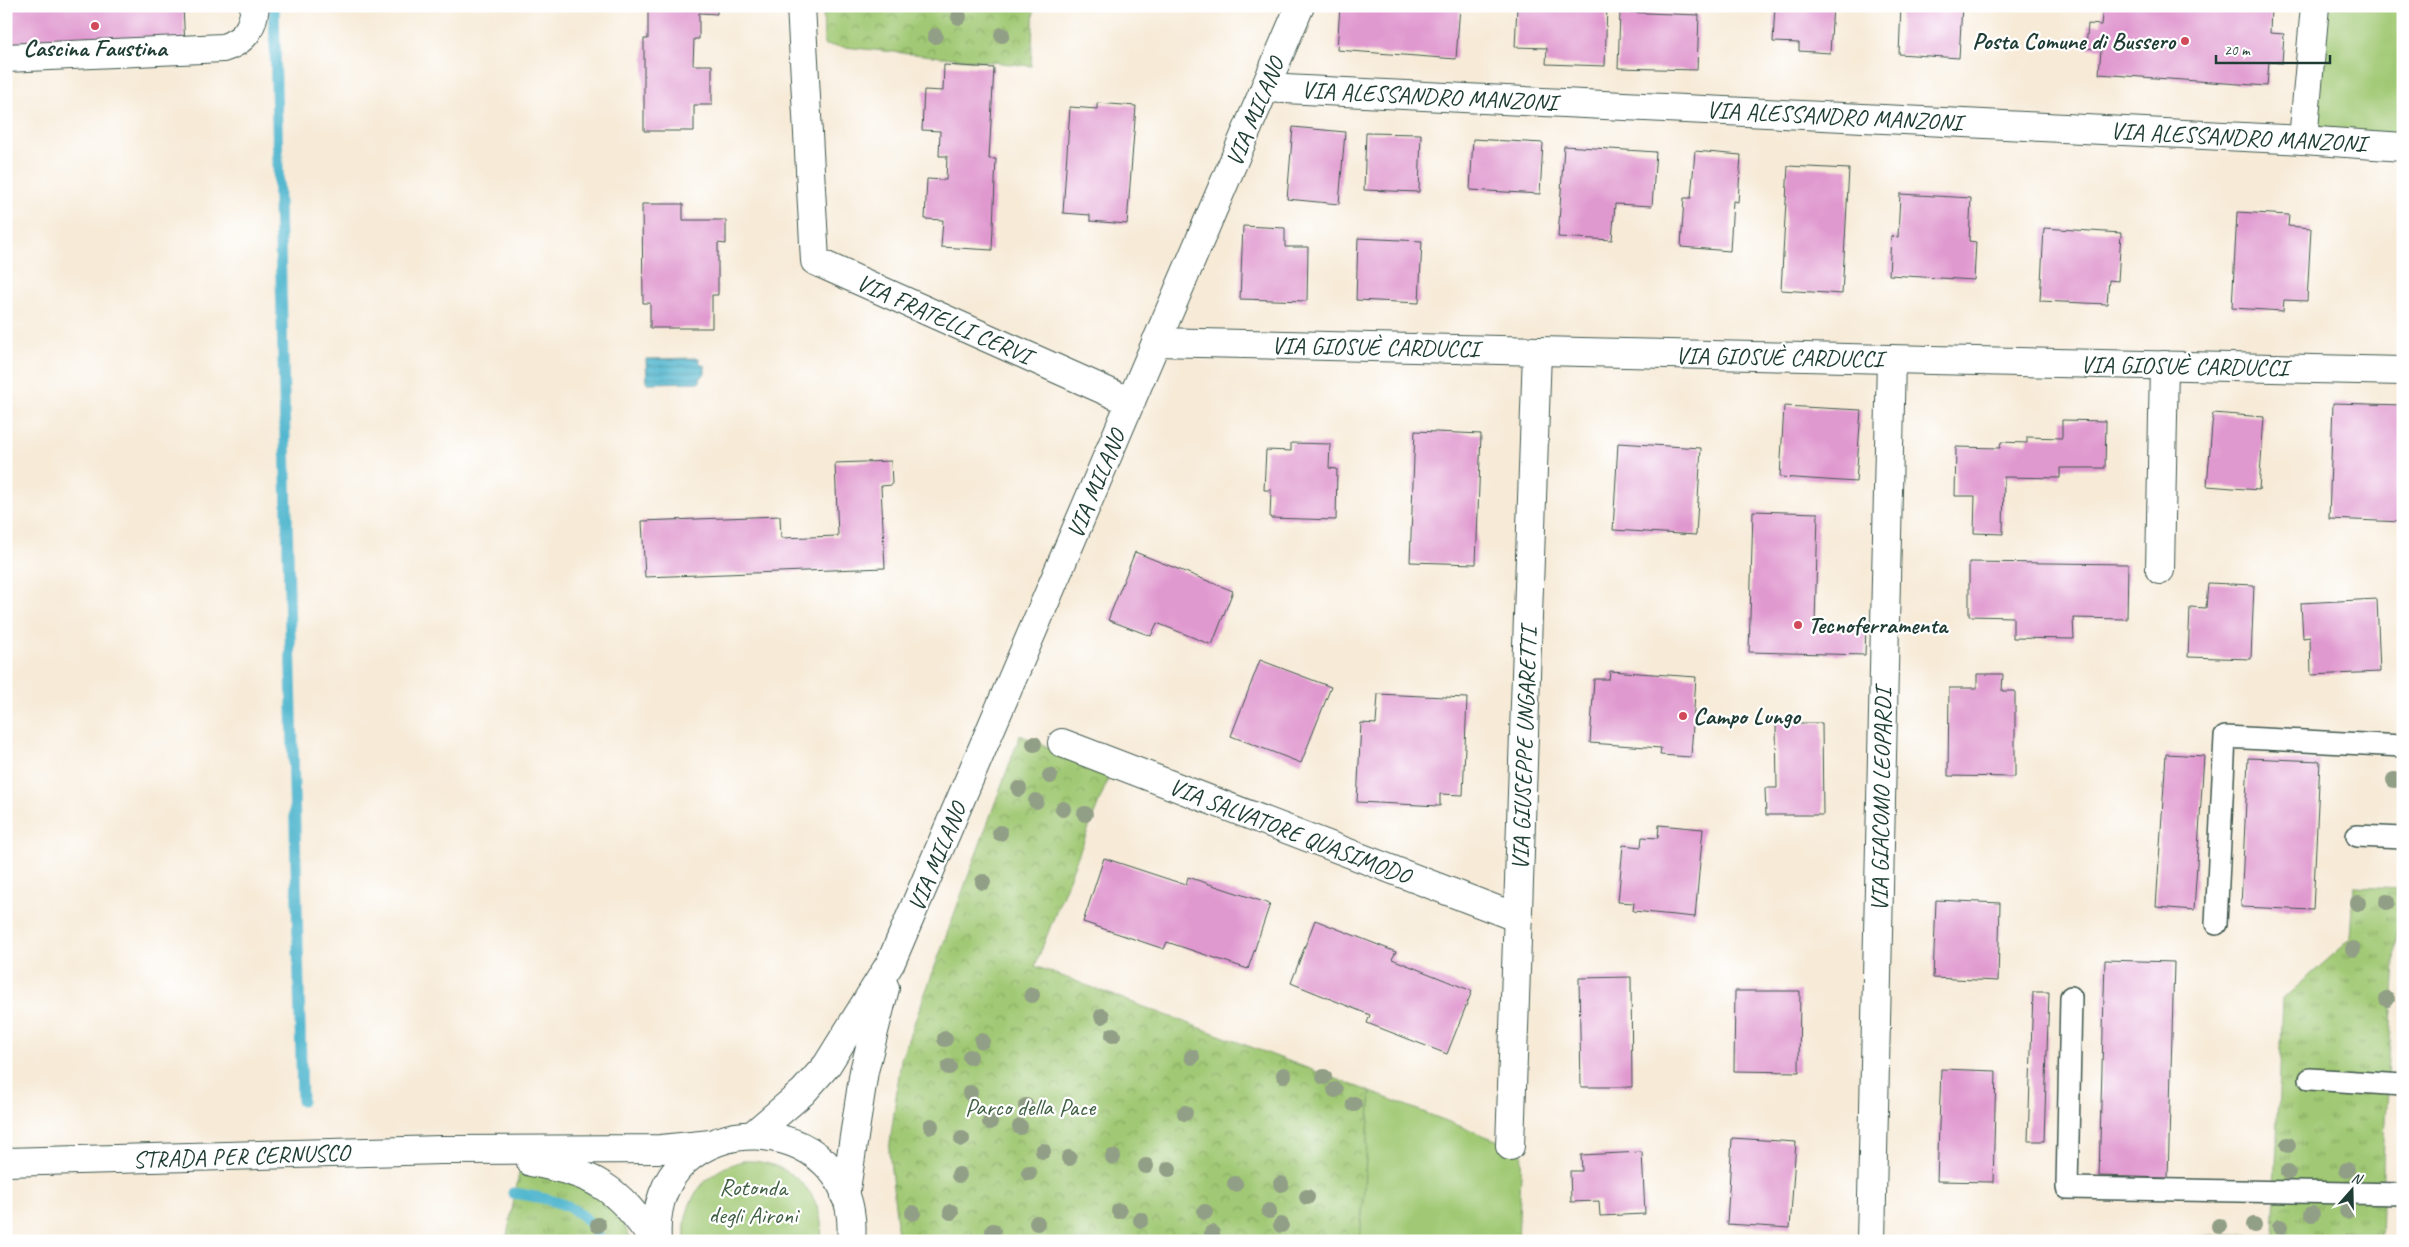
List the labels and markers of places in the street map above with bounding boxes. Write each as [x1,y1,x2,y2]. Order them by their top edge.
marker: Cascina Faustina [89,20,101,32]
place label: Posta Comune di Bussero [1972,26,2177,56]
place label: Cascina Faustina [23,33,169,63]
marker: Posta Comune di Bussero [2179,35,2191,47]
place label: Tecnoferramenta [1808,610,1949,640]
marker: Tecnoferramenta [1792,619,1804,631]
place label: Campo Lungo [1693,701,1802,731]
marker: Campo Lungo [1677,710,1689,722]

